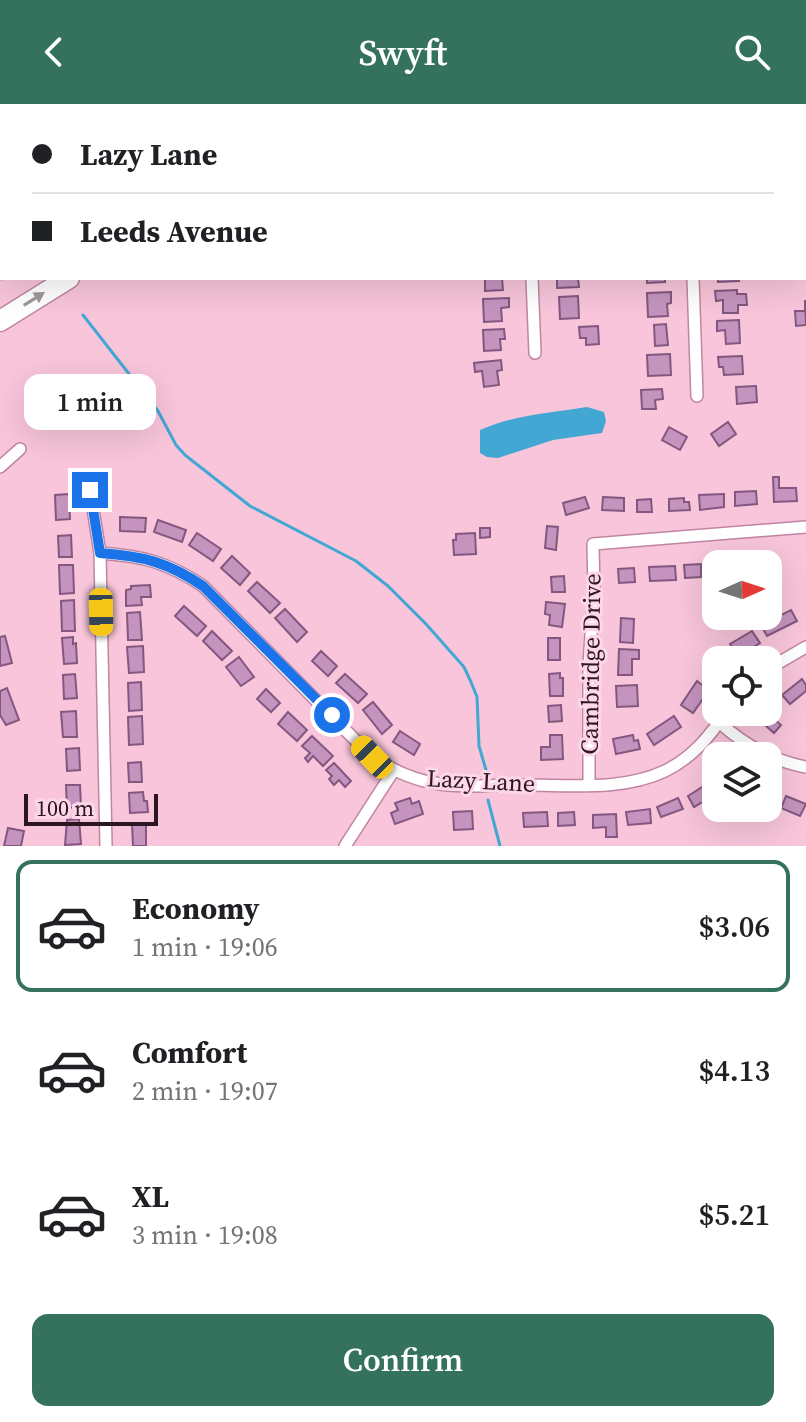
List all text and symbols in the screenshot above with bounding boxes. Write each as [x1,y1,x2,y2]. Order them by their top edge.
text: Swyft [359,28,447,77]
icon: back [32,30,76,74]
icon: search [730,30,774,74]
text: Lazy Lane [80,134,217,175]
text: Leeds Avenue [80,211,268,252]
one-way arrow [23,293,45,307]
callout: 1 min [24,374,156,430]
text: 1 min [57,384,123,420]
route end [72,472,108,508]
north arrow [702,550,782,630]
map controls [702,550,782,822]
street label: Cambridge Drive [572,573,609,755]
car [89,588,113,636]
button: locate [702,646,782,726]
route start [314,697,350,733]
car [347,731,397,783]
button: layers [702,742,782,822]
street label: Lazy Lane [426,761,536,800]
scale bar [24,790,158,826]
text: 100 m [36,793,94,823]
text: Economy [132,888,260,929]
icon: car [36,890,108,962]
text: $3.06 [699,906,770,947]
text: 1 min · 19:06 [132,929,278,965]
text: Comfort [132,1032,247,1073]
icon: car [36,1034,108,1106]
text: $4.13 [699,1050,770,1091]
text: 2 min · 19:07 [132,1073,278,1109]
text: XL [132,1176,169,1217]
icon: car [36,1178,108,1250]
text: $5.21 [699,1194,770,1235]
text: 3 min · 19:08 [132,1217,278,1253]
button: Confirm [32,1314,774,1406]

